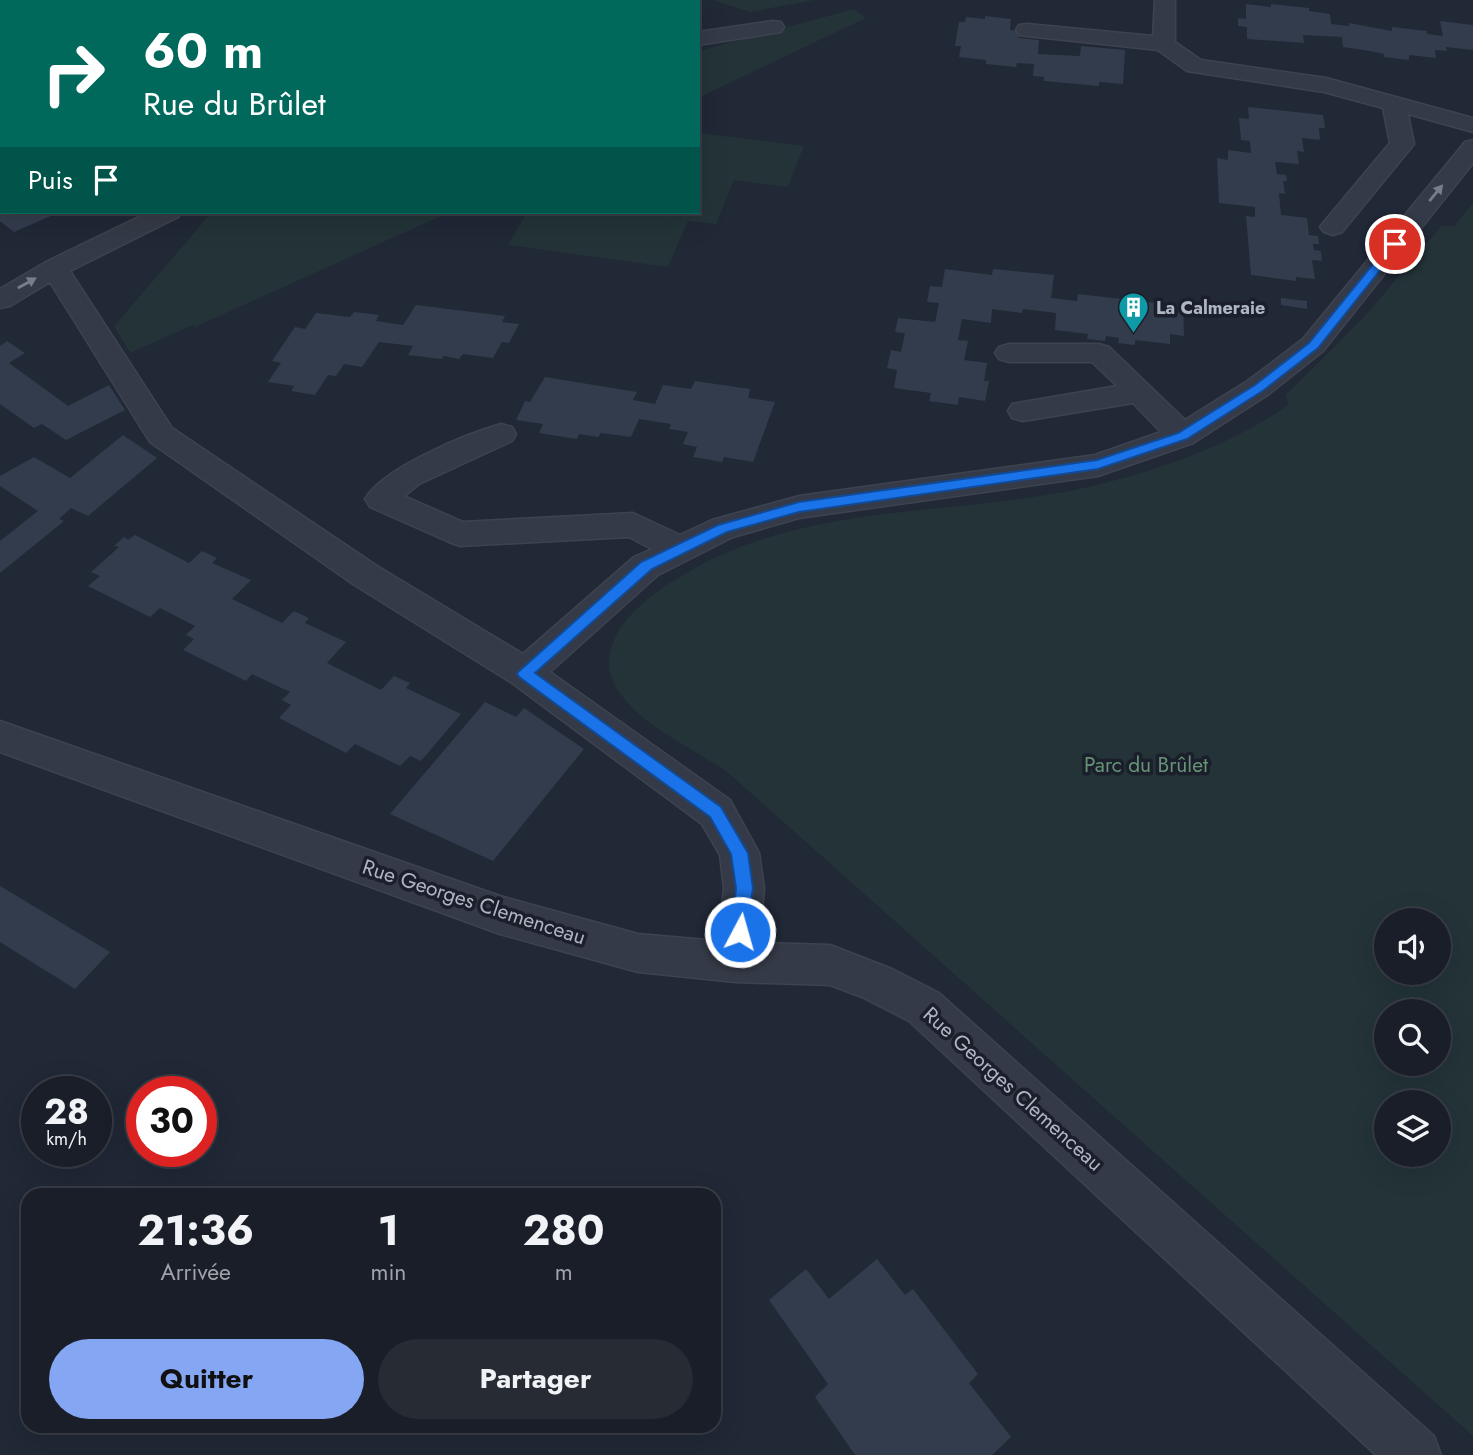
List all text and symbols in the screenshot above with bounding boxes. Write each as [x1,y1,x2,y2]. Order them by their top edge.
text: 60 m [143,16,263,86]
icon: right [28,28,119,119]
text: Rue du Brûlet [143,81,326,127]
text: Puis [28,161,73,199]
icon: arrive [87,161,125,199]
one-way arrow [1428,184,1443,201]
pin [1365,214,1425,274]
icon: arrive [1376,225,1414,263]
one-way arrow [18,277,37,289]
building icon: La Calmeraie [1116,291,1150,335]
place label: La Calmeraie [1156,295,1265,321]
park label: Parc du Brûlet [1084,750,1208,780]
street label: Rue Georges Clemenceau [359,852,589,952]
position arrow [703,895,777,969]
map controls [1374,908,1451,1167]
button: sound [1374,908,1451,985]
button: search [1374,999,1451,1076]
street label: Rue Georges Clemenceau [916,1000,1110,1178]
speed limit sign: 30 [126,1076,217,1167]
text: 28 [44,1087,89,1137]
button: layers [1374,1090,1451,1167]
text: km/h [46,1126,87,1152]
text: 21:36 [137,1200,254,1261]
text: 1 [378,1200,399,1261]
text: 280 [523,1200,605,1261]
text: Arrivée [161,1255,231,1289]
text: min [370,1255,406,1289]
text: m [555,1255,573,1289]
button: Quitter [49,1339,364,1419]
button: Partager [378,1339,693,1419]

